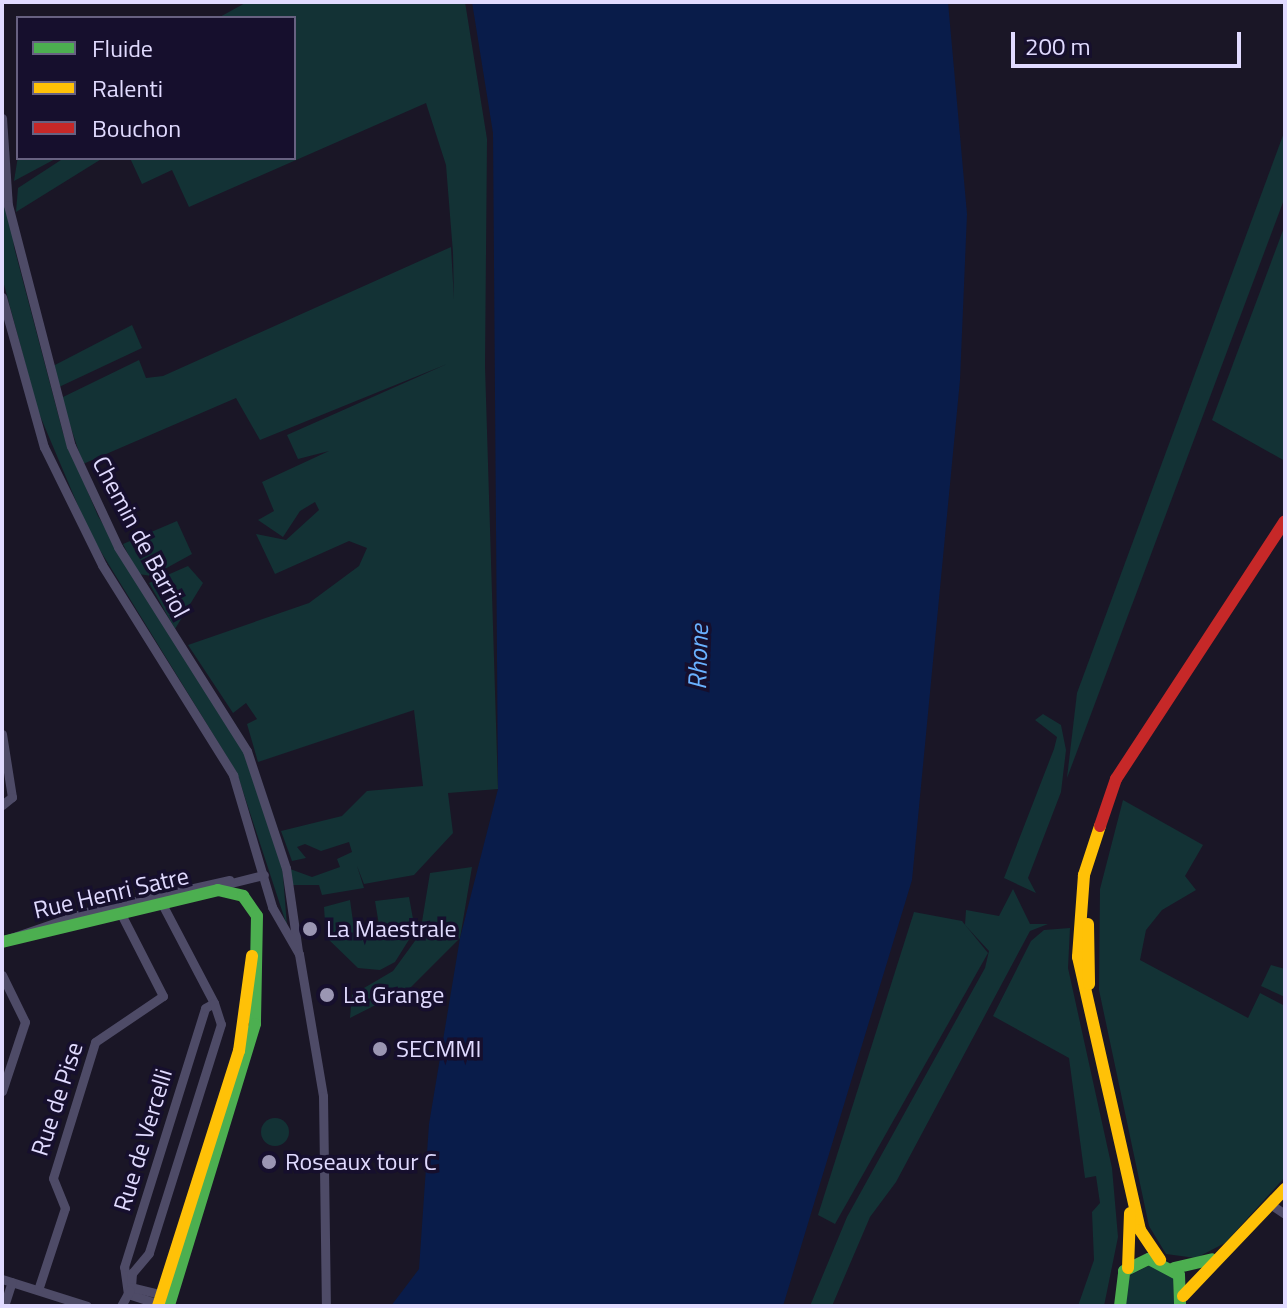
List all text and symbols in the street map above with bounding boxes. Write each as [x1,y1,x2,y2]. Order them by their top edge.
legend [16,16,296,160]
scale bar [1015,16,1245,66]
text: 200 m [1025,28,1091,64]
text: Fluide [92,30,153,66]
text: Ralenti [92,70,163,106]
text: Bouchon [92,110,181,146]
street label: Chemin de Barriol [86,451,196,623]
water label: Rhone [681,624,715,690]
street label: Rue Henri Satre [31,861,191,925]
place label: La Maestrale [326,915,457,943]
marker: La Maestrale [301,920,319,938]
place label: La Grange [343,981,444,1009]
marker: La Grange [318,986,336,1004]
place label: SECMMI [396,1035,481,1063]
street label: Rue de Pise [25,1039,89,1159]
marker: SECMMI [371,1040,389,1058]
street label: Rue de Vercelli [108,1065,178,1215]
place label: Roseaux tour C [285,1148,437,1176]
marker: Roseaux tour C [260,1153,278,1171]

